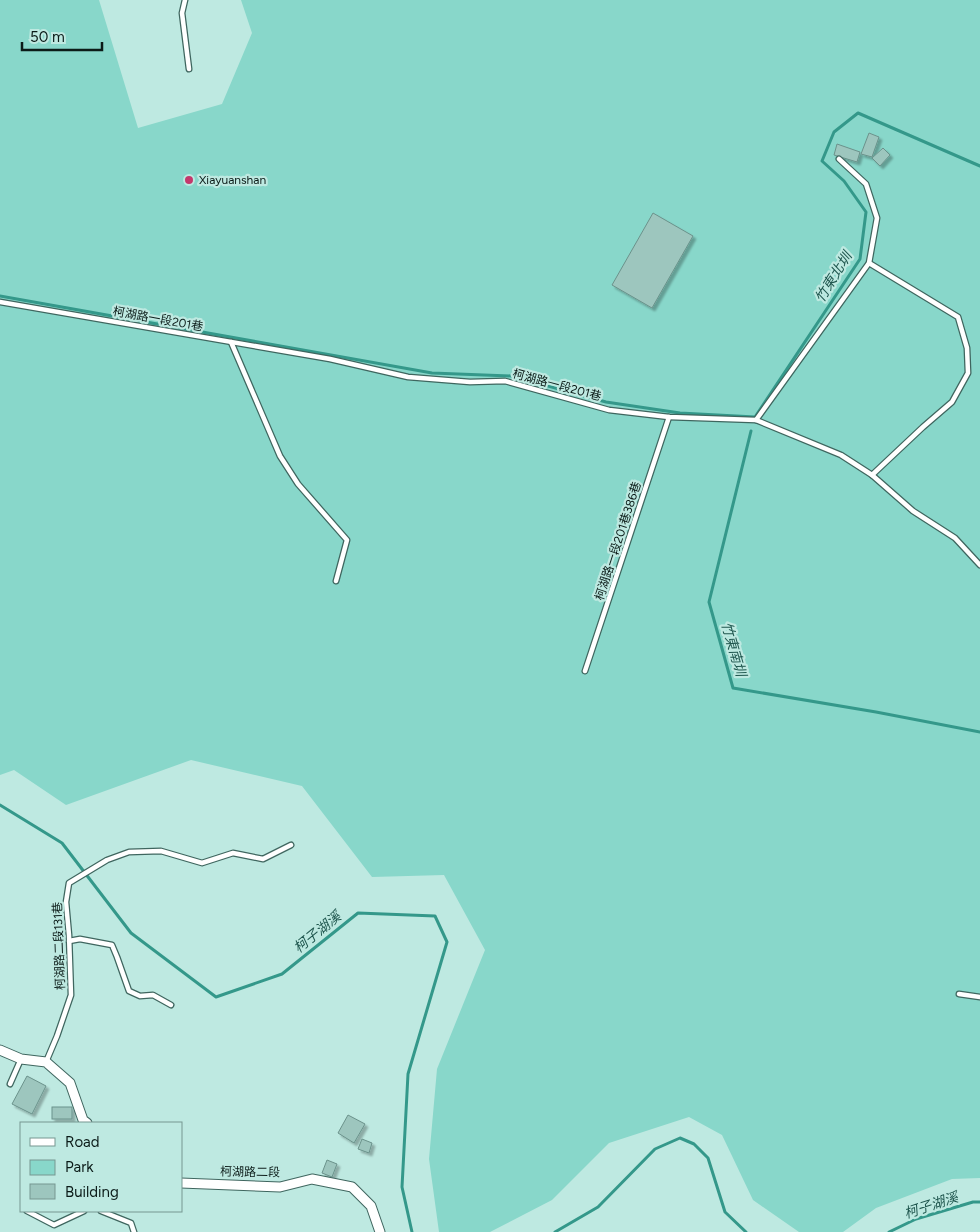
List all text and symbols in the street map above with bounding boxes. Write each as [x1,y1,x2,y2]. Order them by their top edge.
scale bar [22,20,102,52]
text: 50 m [30,28,65,46]
place label: Xiayuanshan [199,173,266,187]
marker: Xiayuanshan [183,174,195,186]
water label: 竹東北圳 [811,247,857,306]
street label: 柯湖路一段201巷 [112,304,204,334]
street label: 柯湖路一段201巷 [511,366,603,404]
street label: 柯湖路一段201巷386巷 [592,480,644,602]
water label: 竹東南圳 [718,620,750,680]
street label: 柯湖路二段131巷 [50,902,68,990]
water label: 柯子湖溪 [290,907,346,957]
legend [20,1122,182,1212]
text: Road [65,1133,100,1151]
text: Park [65,1158,94,1176]
street label: 柯湖路二段 [220,1164,280,1180]
text: Building [65,1183,119,1201]
water label: 柯子湖溪 [902,1188,962,1222]

